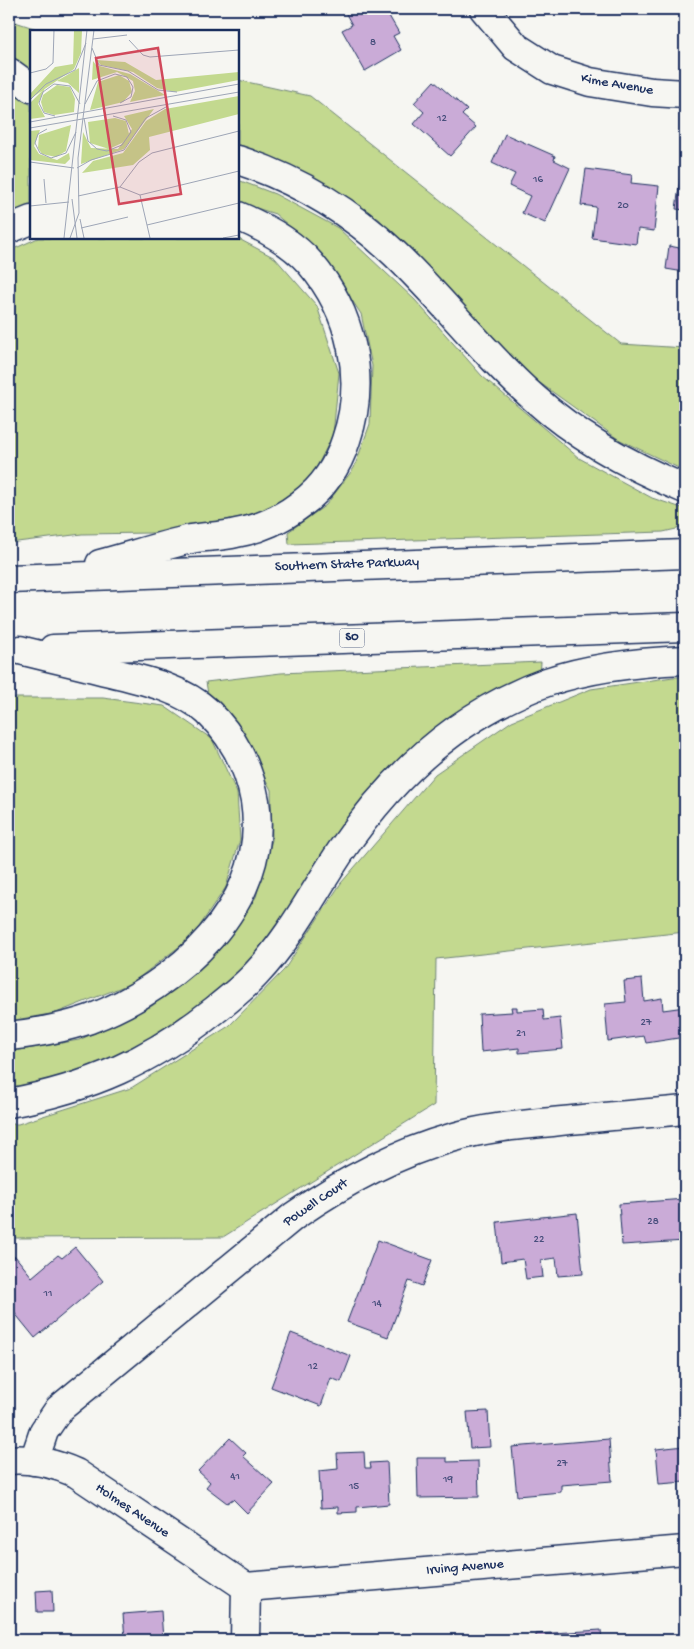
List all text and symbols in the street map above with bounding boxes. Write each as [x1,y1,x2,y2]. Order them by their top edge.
inset map [30,30,239,239]
house number: 8 [370,37,376,49]
street label: Kime Avenue [579,70,655,100]
house number: 12 [436,113,448,125]
house number: 16 [532,174,543,186]
house number: 20 [617,200,629,212]
street label: Southern State Parkway [275,554,419,576]
road number: SO [340,628,364,648]
house number: 27 [640,1017,652,1029]
house number: 21 [516,1028,526,1040]
street label: Powell Court [279,1174,353,1231]
house number: 28 [647,1216,659,1228]
house number: 22 [534,1234,545,1246]
house number: 11 [43,1288,52,1300]
house number: 14 [371,1298,383,1310]
house number: 12 [307,1361,319,1373]
house number: 27 [556,1458,568,1470]
house number: 41 [230,1471,240,1483]
house number: 19 [442,1474,453,1486]
street label: Holmes Avenue [92,1480,173,1543]
house number: 15 [348,1481,359,1493]
street label: Irving Avenue [426,1556,505,1580]

